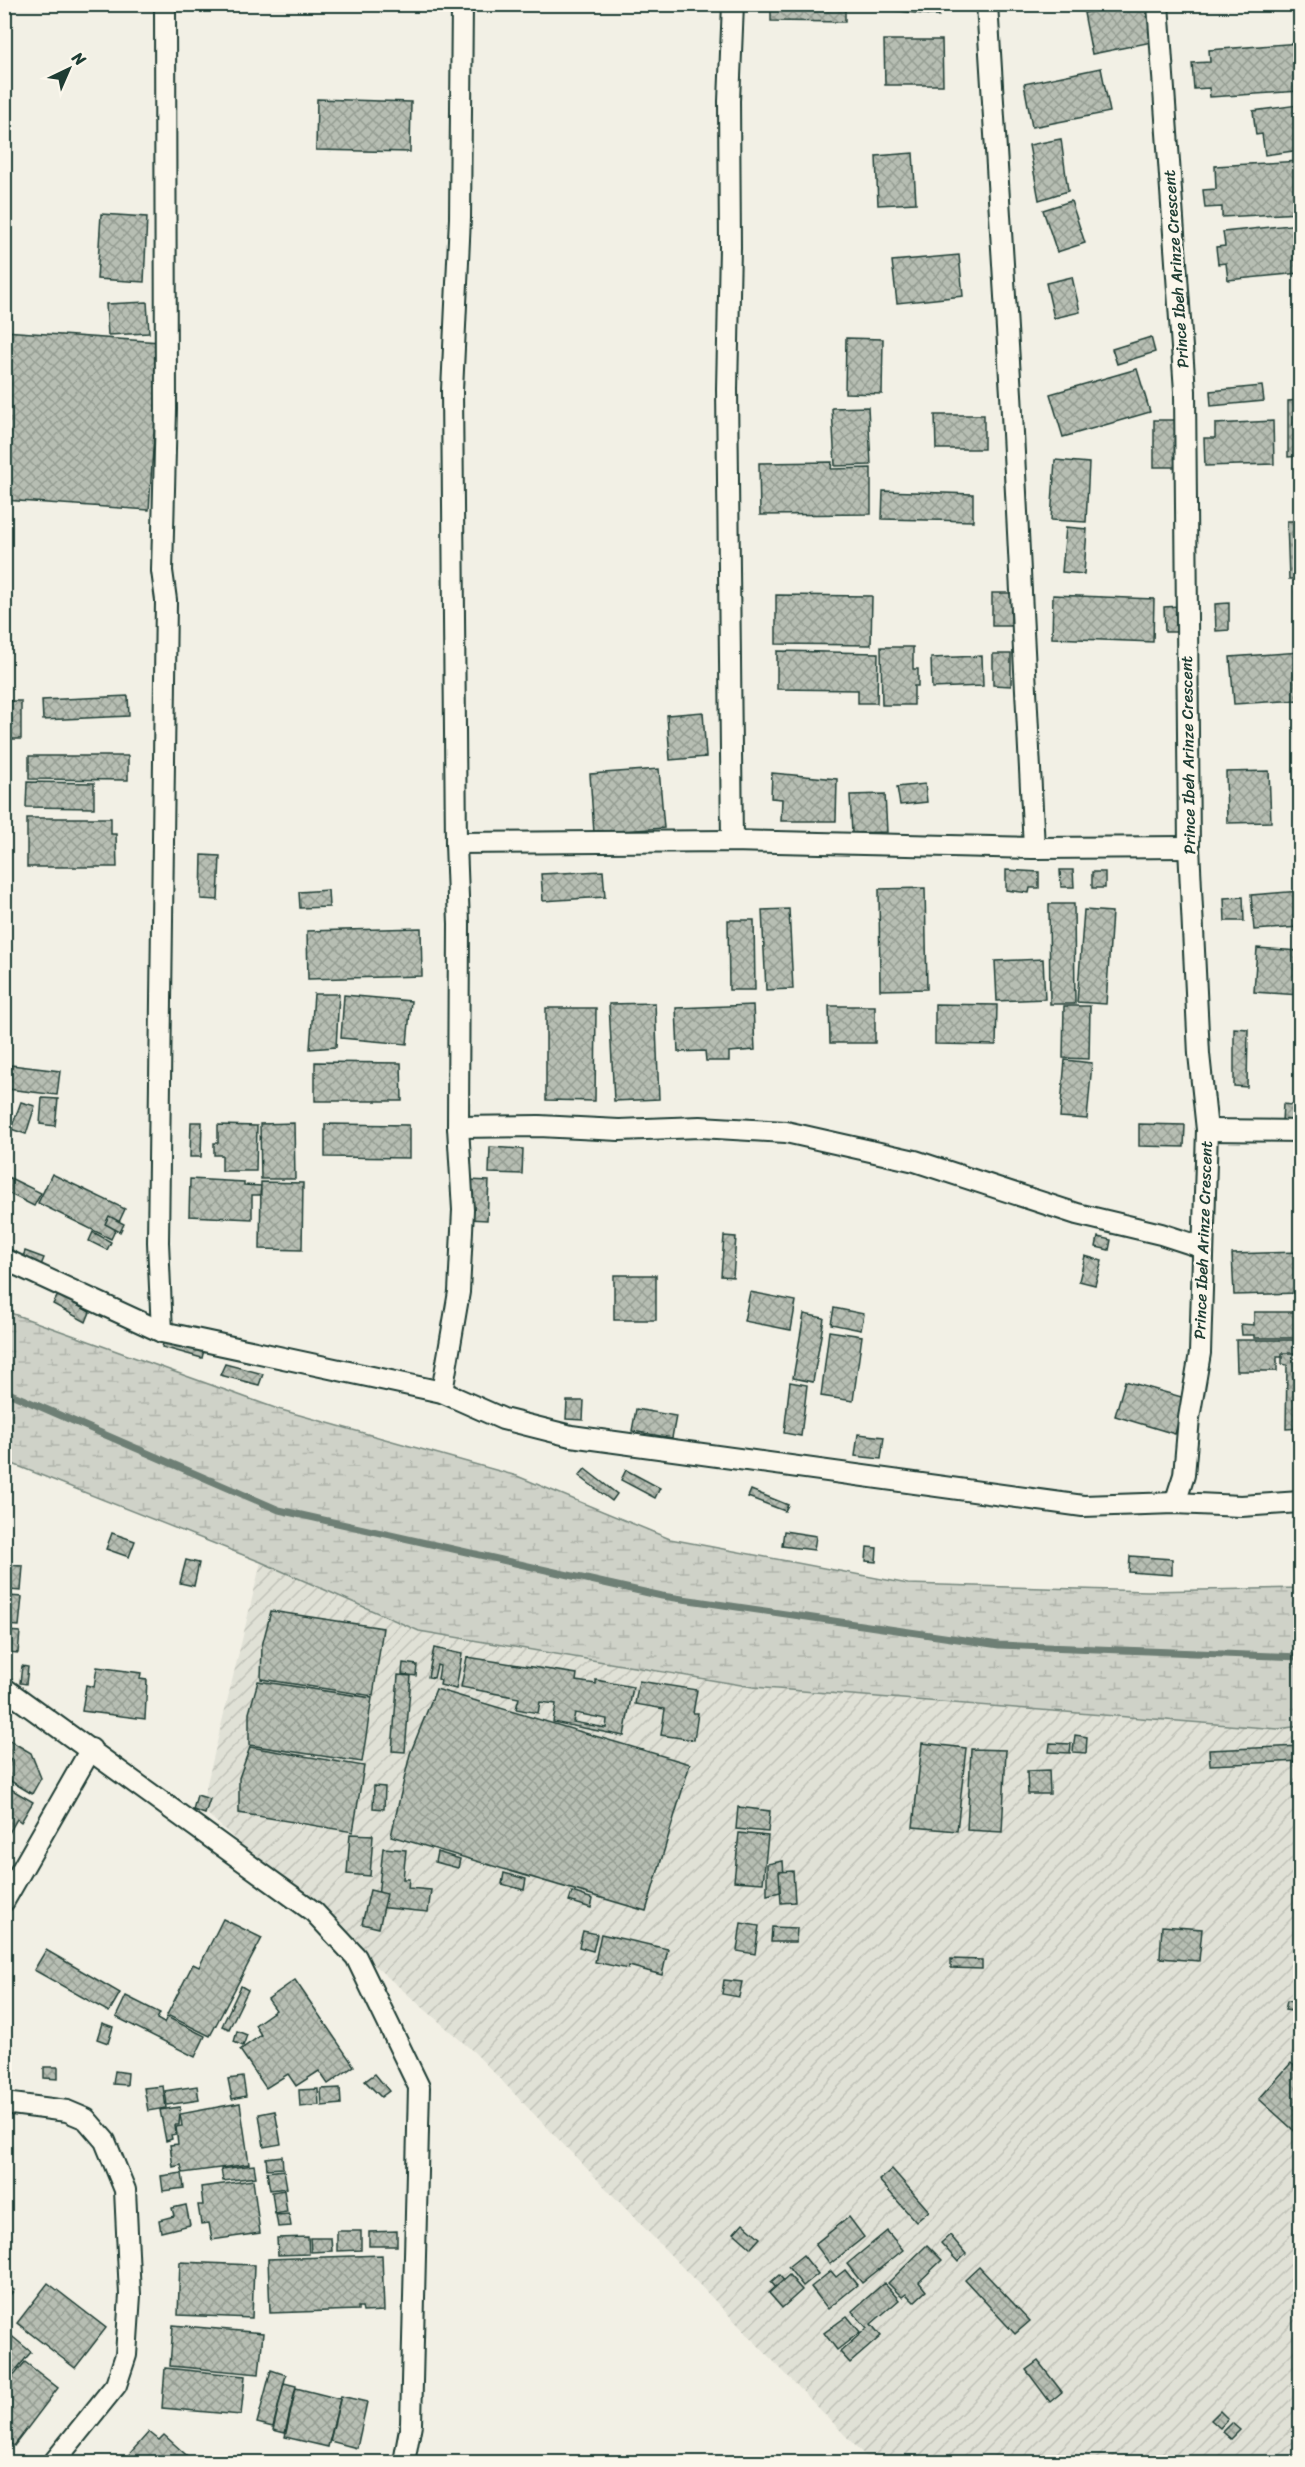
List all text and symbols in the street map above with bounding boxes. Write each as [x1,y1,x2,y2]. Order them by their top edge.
north arrow [39,39,99,99]
text: N [64,44,94,73]
street label: Prince Ibeh Arinze Crescent [1155,169,1197,369]
street label: Prince Ibeh Arinze Crescent [1172,655,1204,855]
street label: Prince Ibeh Arinze Crescent [1185,1140,1221,1340]

